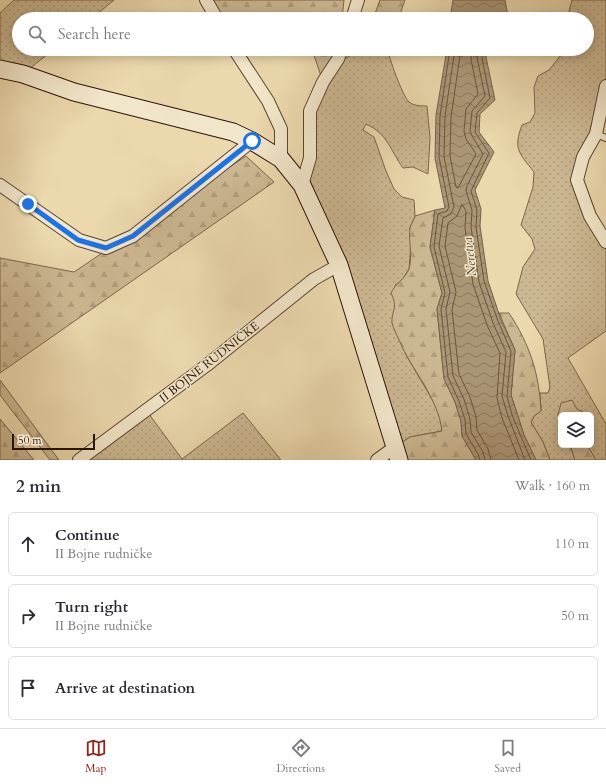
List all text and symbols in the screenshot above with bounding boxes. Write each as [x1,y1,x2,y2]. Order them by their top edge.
search box [12,12,594,56]
icon: search [26,23,48,45]
text: Search here [58,24,131,44]
route start [243,132,261,150]
route end [19,195,37,213]
water label: Neretva [459,236,481,277]
street label: II BOJNE RUDNIČKE [155,317,262,406]
map controls [558,412,594,448]
button: layers [558,412,594,448]
scale bar [12,432,95,451]
text: 50 m [18,433,42,448]
text: 2 min [16,475,61,498]
text: Walk · 160 m [515,477,590,495]
text: Continue [55,525,120,545]
icon: ahead [17,533,39,555]
text: 110 m [555,535,589,553]
text: II Bojne rudničke [55,545,152,563]
text: Turn right [55,597,128,617]
icon: right [17,605,39,627]
text: 50 m [561,607,589,625]
text: II Bojne rudničke [55,617,152,635]
icon: arrive [17,677,39,699]
text: Arrive at destination [55,678,195,698]
tab: Map [85,737,107,776]
tab: Directions [276,737,325,776]
tab: Saved [495,737,521,776]

